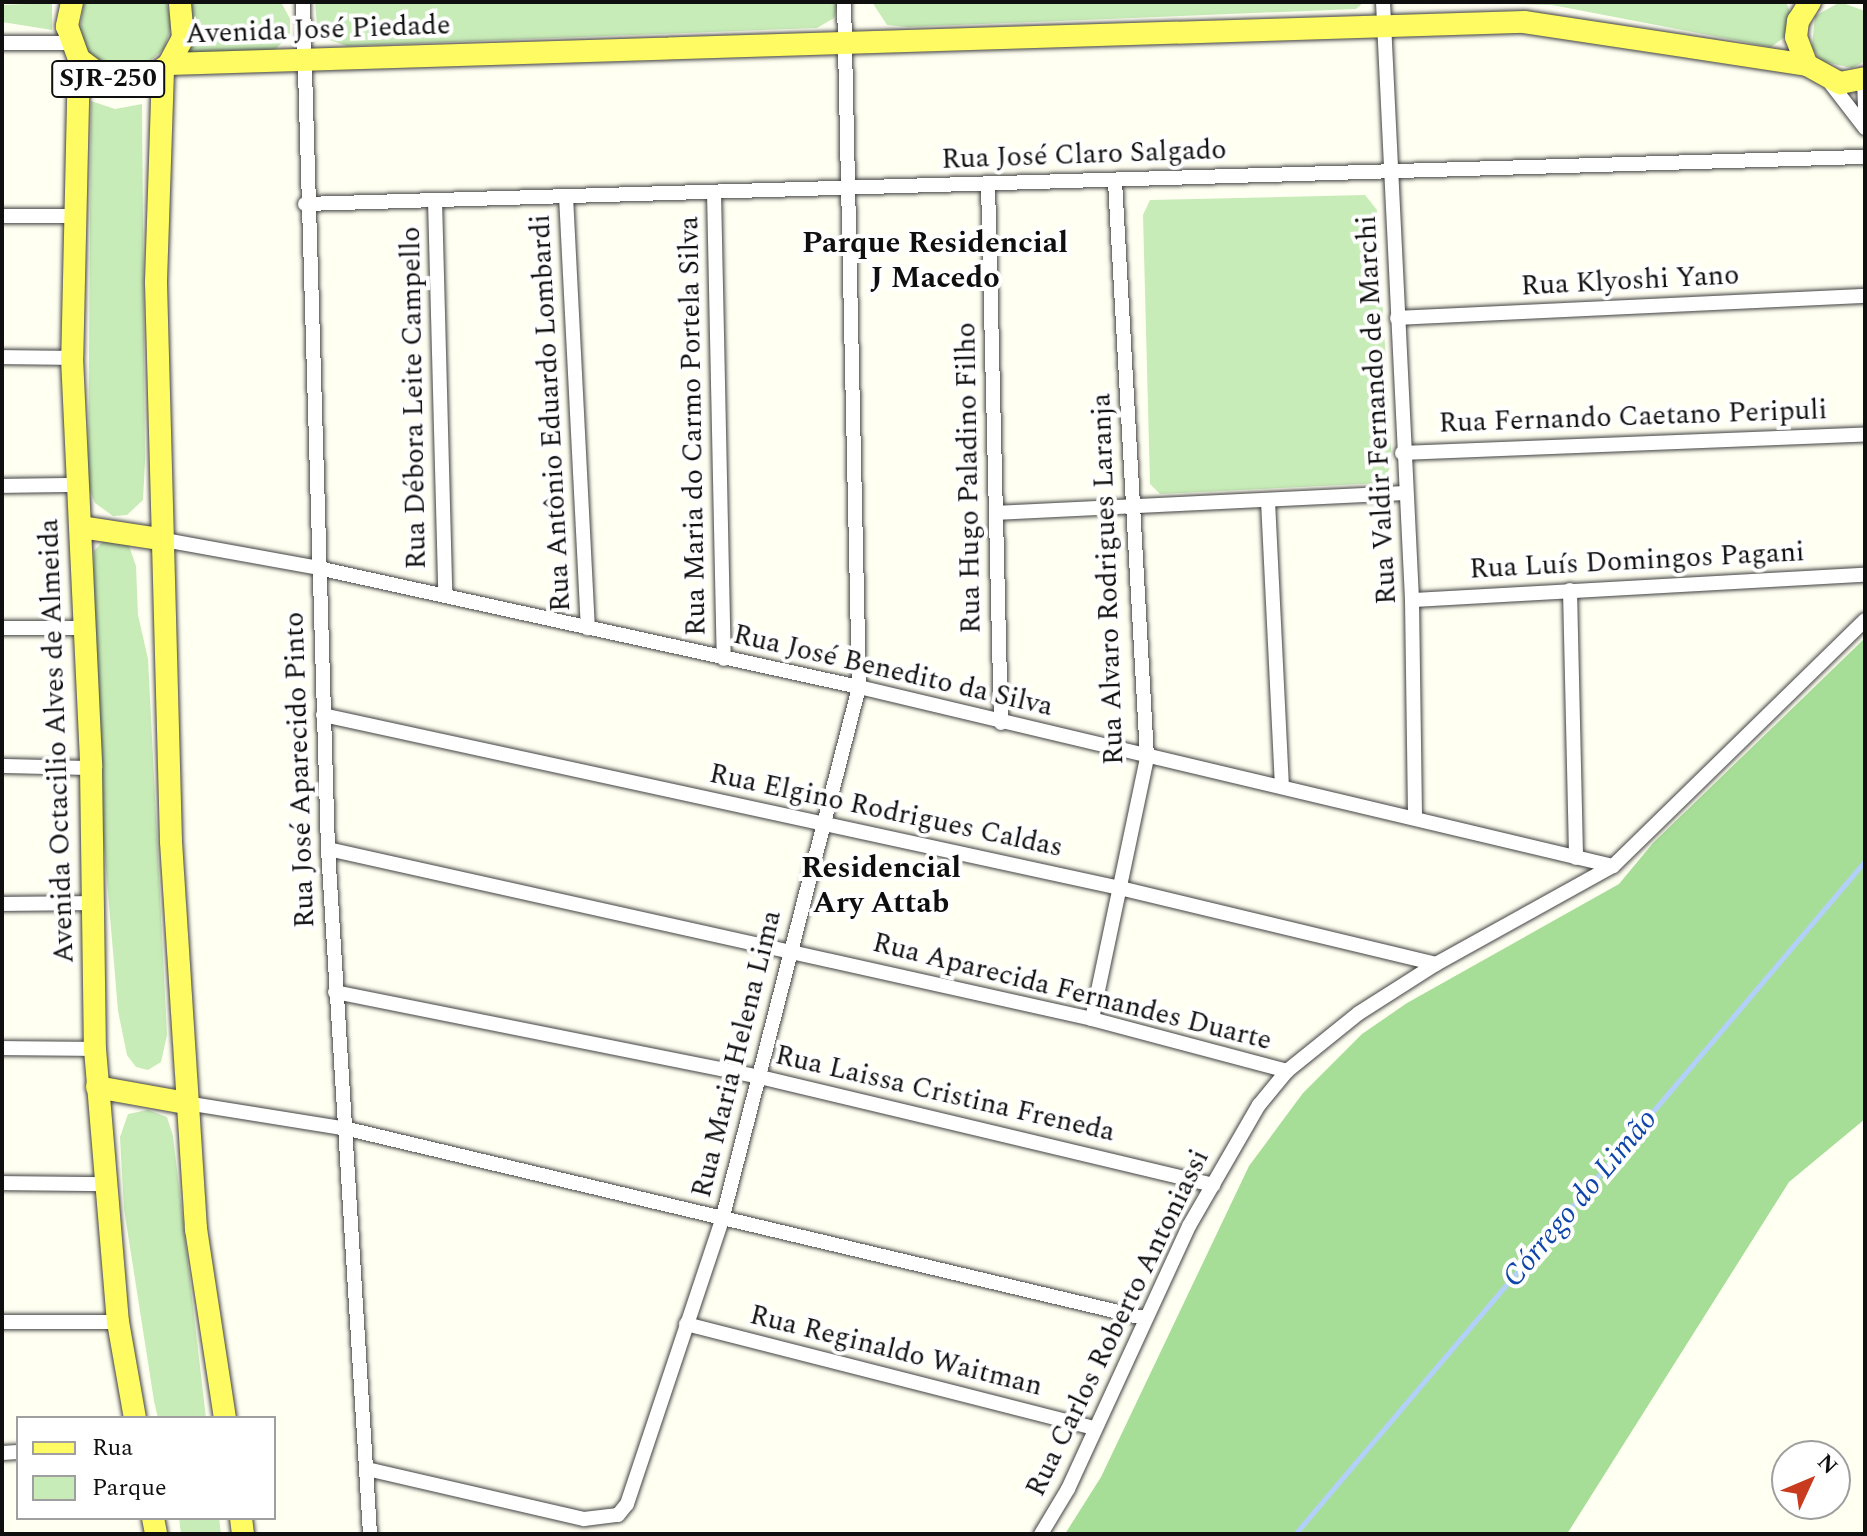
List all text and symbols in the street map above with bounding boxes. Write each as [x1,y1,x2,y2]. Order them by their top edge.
street label: Avenida José Piedade [185,9,451,51]
road number: SJR-250 [50,57,166,101]
street label: Rua José Claro Salgado [941,133,1227,177]
street label: Rua Antônio Eduardo Lombardi [524,213,578,613]
street label: Rua Valdir Fernando de Marchi [1350,215,1404,605]
street label: Rua Maria do Carmo Portela Silva [673,216,713,636]
district label: Parque Residencial J Macedo [802,225,1068,296]
street label: Rua Débora Leite Campello [394,226,434,570]
street label: Rua Klyoshi Yano [1520,259,1740,303]
street label: Rua Hugo Paladino Filho [949,322,989,634]
street label: Rua Alvaro Rodrigues Laranja [1085,392,1131,766]
street label: Rua Fernando Caetano Peripuli [1438,393,1828,441]
street label: Avenida Octacilio Alves de Almeida [32,518,82,964]
street label: Rua Luís Domingos Pagani [1469,535,1805,587]
street label: Rua José Aparecido Pinto [278,611,322,929]
street label: Rua José Benedito da Silva [730,618,1056,724]
street label: Rua Elgino Rodrigues Caldas [706,757,1066,865]
district label: Residencial Ary Attab [801,850,961,920]
street label: Rua Maria Helena Lima [685,907,789,1201]
street label: Rua Aparecida Fernandes Duarte [869,926,1275,1058]
street label: Rua Laissa Cristina Freneda [772,1039,1118,1149]
water label: Córrego do Limão [1495,1102,1665,1294]
street label: Rua Carlos Roberto Antoniassi [1019,1144,1217,1502]
street label: Rua Reginaldo Waitman [746,1298,1046,1404]
legend [16,1416,276,1520]
text: Rua [92,1430,133,1466]
north arrow [1771,1440,1851,1520]
text: N [1809,1446,1845,1482]
text: Parque [92,1470,167,1506]

